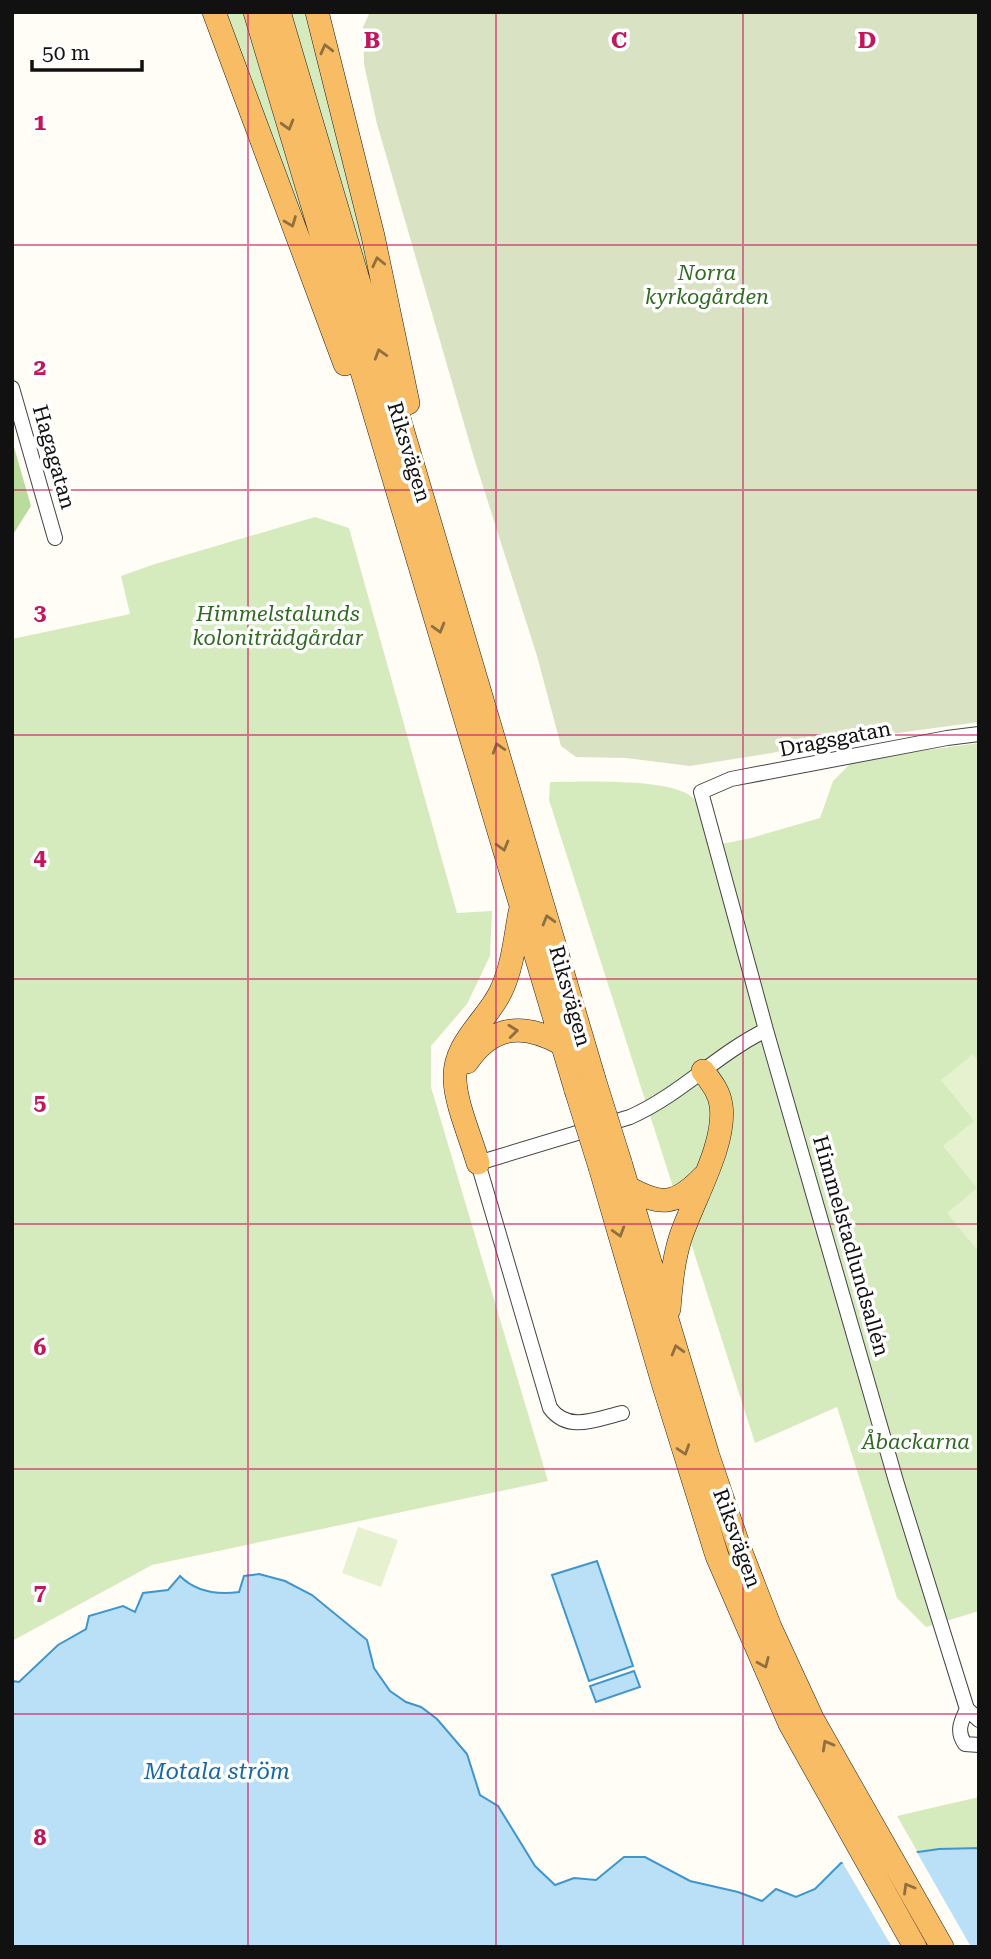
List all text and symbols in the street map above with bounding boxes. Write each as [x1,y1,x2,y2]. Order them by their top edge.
text: B [364,27,380,54]
text: C [611,27,627,54]
text: D [858,27,876,54]
scale bar [32,28,142,72]
text: 50 m [42,41,90,65]
one-way arrow [320,43,334,55]
text: 1 [34,109,47,136]
one-way arrow [280,119,295,131]
one-way arrow [283,215,297,227]
one-way arrow [372,256,387,268]
park label: Norra kyrkogården [645,261,769,309]
one-way arrow [373,348,388,360]
text: 2 [34,354,46,381]
street label: Riksvägen [382,399,436,506]
street label: Hagagatan [28,402,80,512]
text: 3 [34,599,47,626]
park label: Himmelstalunds koloniträdgårdar [192,602,364,650]
one-way arrow [430,622,445,634]
street label: Dragsgatan [777,716,893,762]
one-way arrow [491,742,506,754]
one-way arrow [495,840,510,852]
text: 4 [34,844,47,871]
one-way arrow [542,914,557,926]
street label: Riksvägen [544,943,596,1050]
one-way arrow [508,1024,519,1039]
text: 5 [34,1089,47,1116]
street label: Himmelstadlundsallén [808,1133,894,1360]
one-way arrow [611,1226,626,1238]
text: 6 [34,1334,47,1361]
one-way arrow [671,1344,685,1356]
park label: Åbackarna [860,1429,970,1454]
one-way arrow [676,1444,691,1456]
street label: Riksvägen [708,1485,766,1591]
text: 7 [34,1579,47,1606]
one-way arrow [756,1656,770,1668]
one-way arrow [822,1740,835,1752]
water label: Motala ström [143,1758,290,1785]
text: 8 [34,1824,47,1851]
one-way arrow [903,1882,916,1895]

